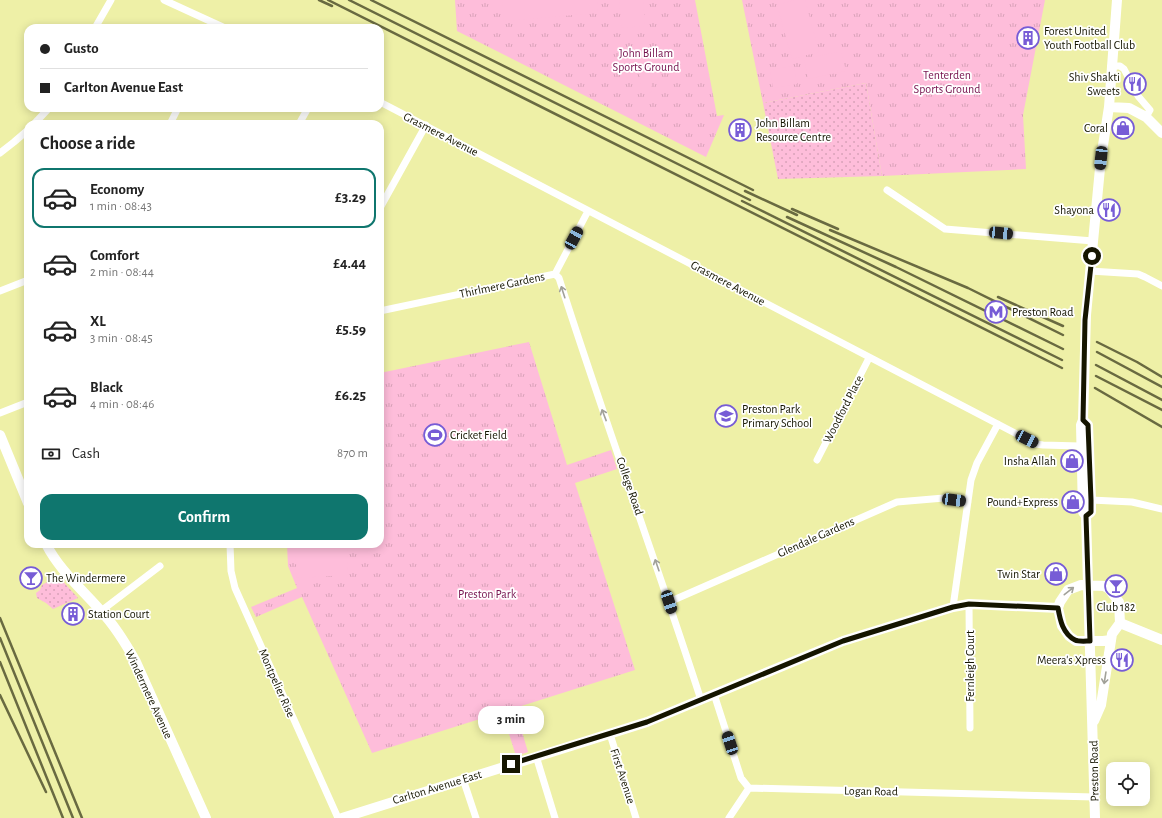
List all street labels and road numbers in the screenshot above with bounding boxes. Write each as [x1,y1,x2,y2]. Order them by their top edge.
street label: Grasmere Avenue [402,110,480,158]
street label: Grasmere Avenue [689,258,767,308]
street label: Thirlmere Gardens [458,270,546,300]
street label: Woodford Place [821,373,865,445]
street label: College Road [614,455,646,517]
street label: Glendale Gardens [776,515,856,559]
street label: Fernleigh Court [964,630,976,702]
street label: Montpelier Rise [257,647,297,719]
street label: Windermere Avenue [123,648,175,740]
street label: Preston Road [1087,740,1101,802]
street label: First Avenue [608,747,638,805]
street label: Carlton Avenue East [391,768,483,806]
street label: Logan Road [844,785,898,797]

